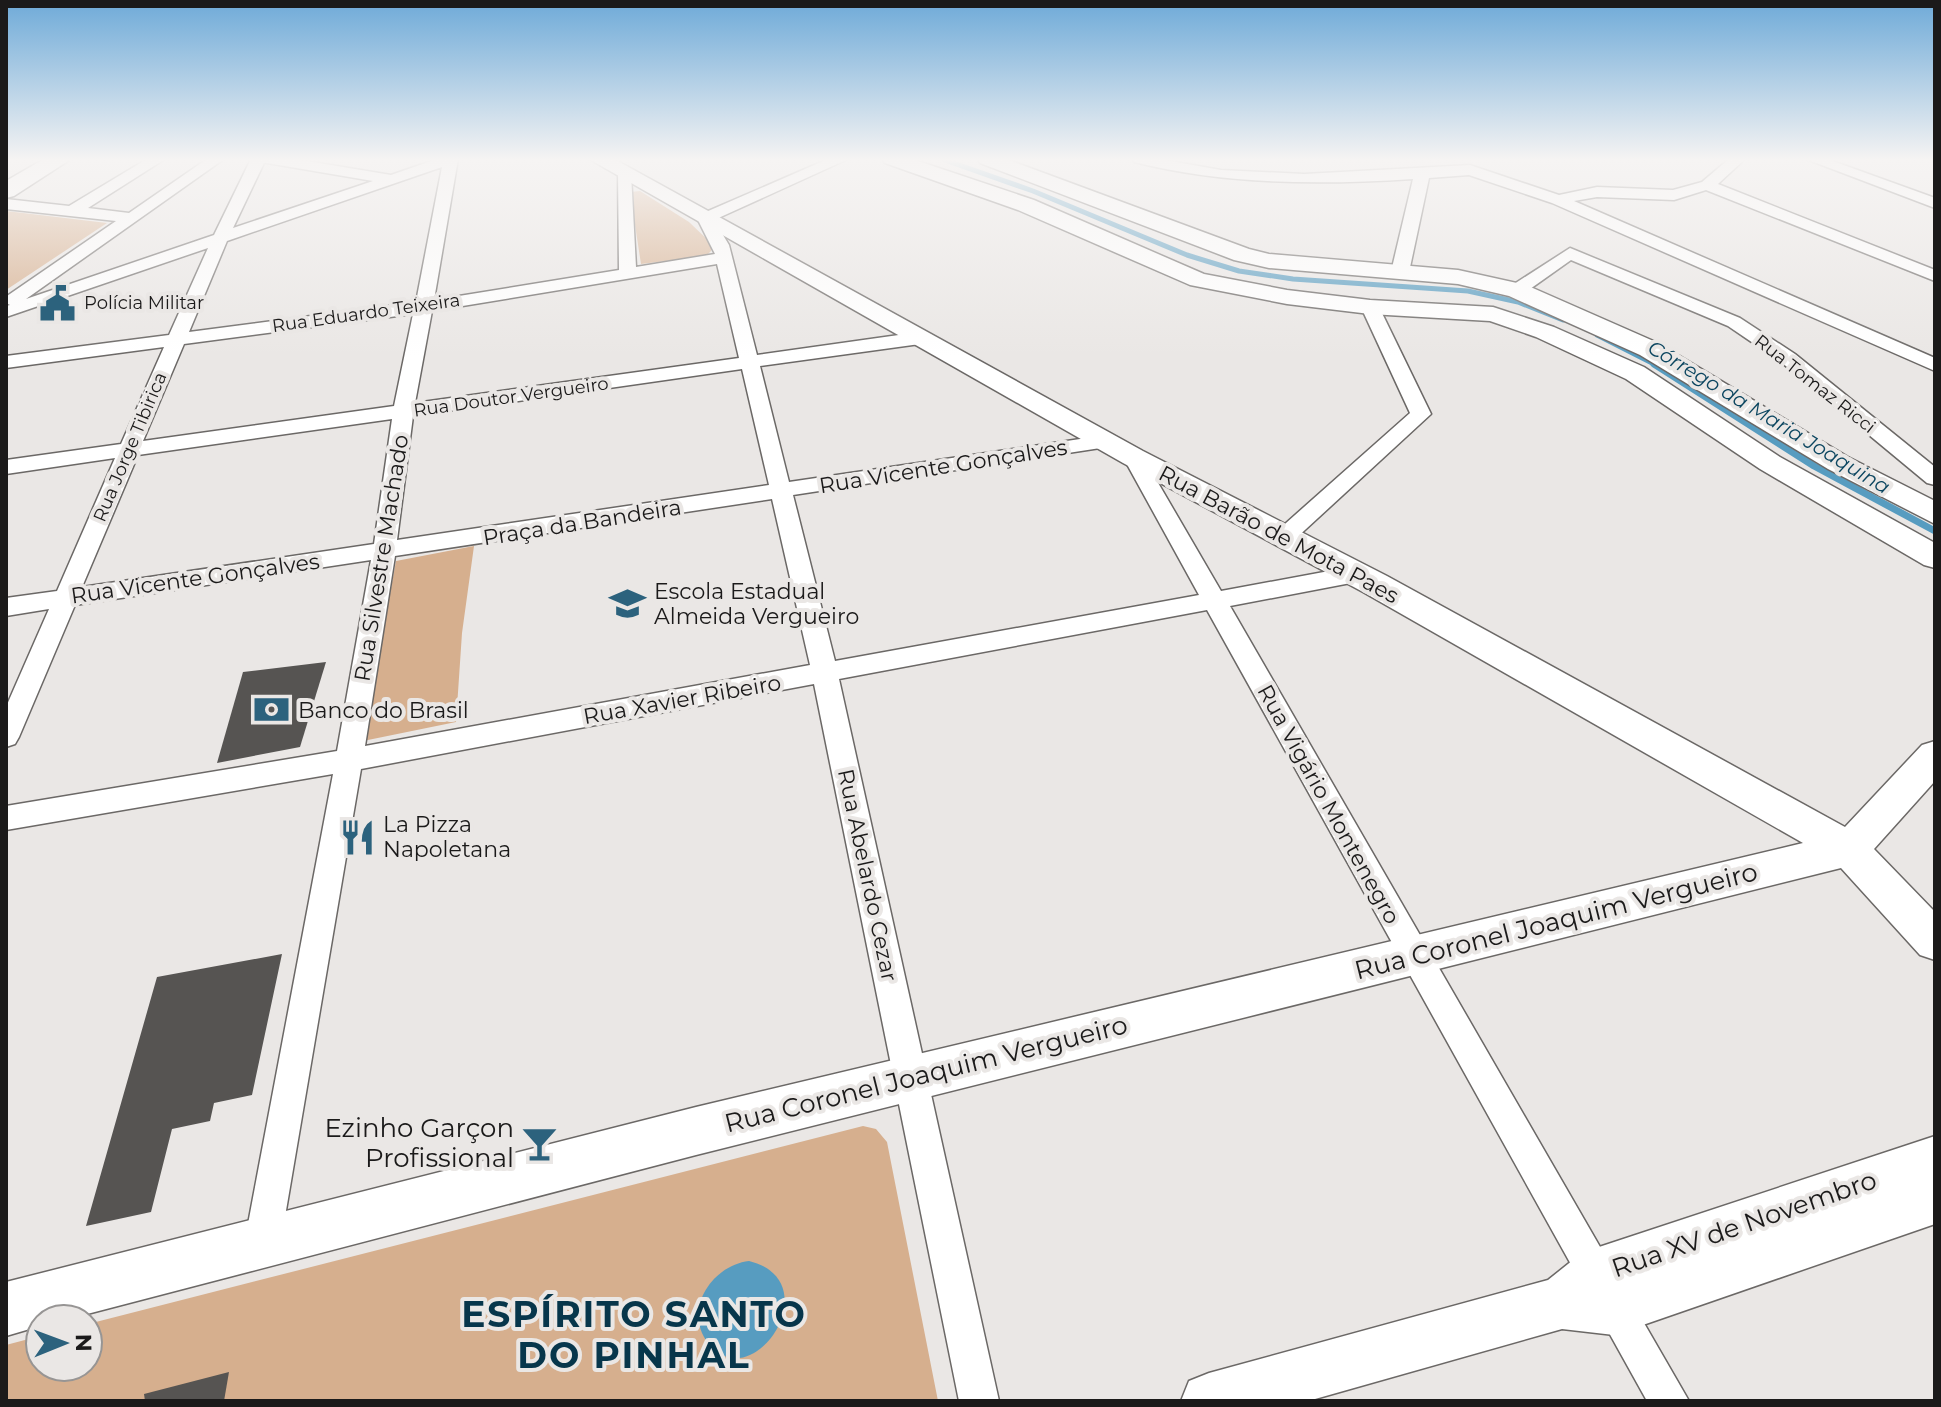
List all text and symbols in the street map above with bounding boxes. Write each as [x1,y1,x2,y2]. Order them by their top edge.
public building icon: Polícia Militar [39,284,77,322]
street label: Rua Eduardo Teixeira [271,289,461,337]
place label: Polícia Militar [84,292,204,314]
street label: Rua Tomaz Ricci [1750,330,1880,438]
water label: Córrego da Maria Joaquina [1644,335,1894,499]
street label: Rua Jorge Tibirica [89,369,171,525]
street label: Rua Doutor Vergueiro [412,372,610,422]
street label: Rua Silvestre Machado [349,433,414,684]
street label: Rua Vicente Gonçalves [817,434,1069,499]
street label: Rua Barão de Mota Paes [1154,460,1404,609]
street label: Praça da Bandeira [481,493,683,552]
street label: Rua Vicente Gonçalves [69,548,321,609]
place label: Escola Estadual Almeida Vergueiro [654,578,859,630]
school or university icon: Escola Estadual Almeida Vergueiro [609,585,647,623]
street label: Rua Xavier Ribeiro [581,669,783,730]
street label: Rua Vigário Montenegro [1251,680,1406,929]
bank icon: Banco do Brasil [253,691,291,729]
place label: Banco do Brasil [298,697,469,724]
street label: Rua Abelardo Cezar [832,766,903,984]
place label: La Pizza Napoletana [383,811,511,863]
restaurant icon: La Pizza Napoletana [338,818,376,856]
street label: Rua Coronel Joaquim Vergueiro [1351,855,1761,987]
street label: Rua Coronel Joaquim Vergueiro [721,1008,1131,1140]
place label: Ezinho Garçon Profissional [325,1112,514,1174]
bar icon: Ezinho Garçon Profissional [521,1124,559,1162]
street label: Rua XV de Novembro [1607,1164,1881,1284]
district label: ESPÍRITO SANTO DO PINHAL [461,1292,807,1377]
north arrow [24,1303,104,1383]
text: N [70,1334,97,1352]

